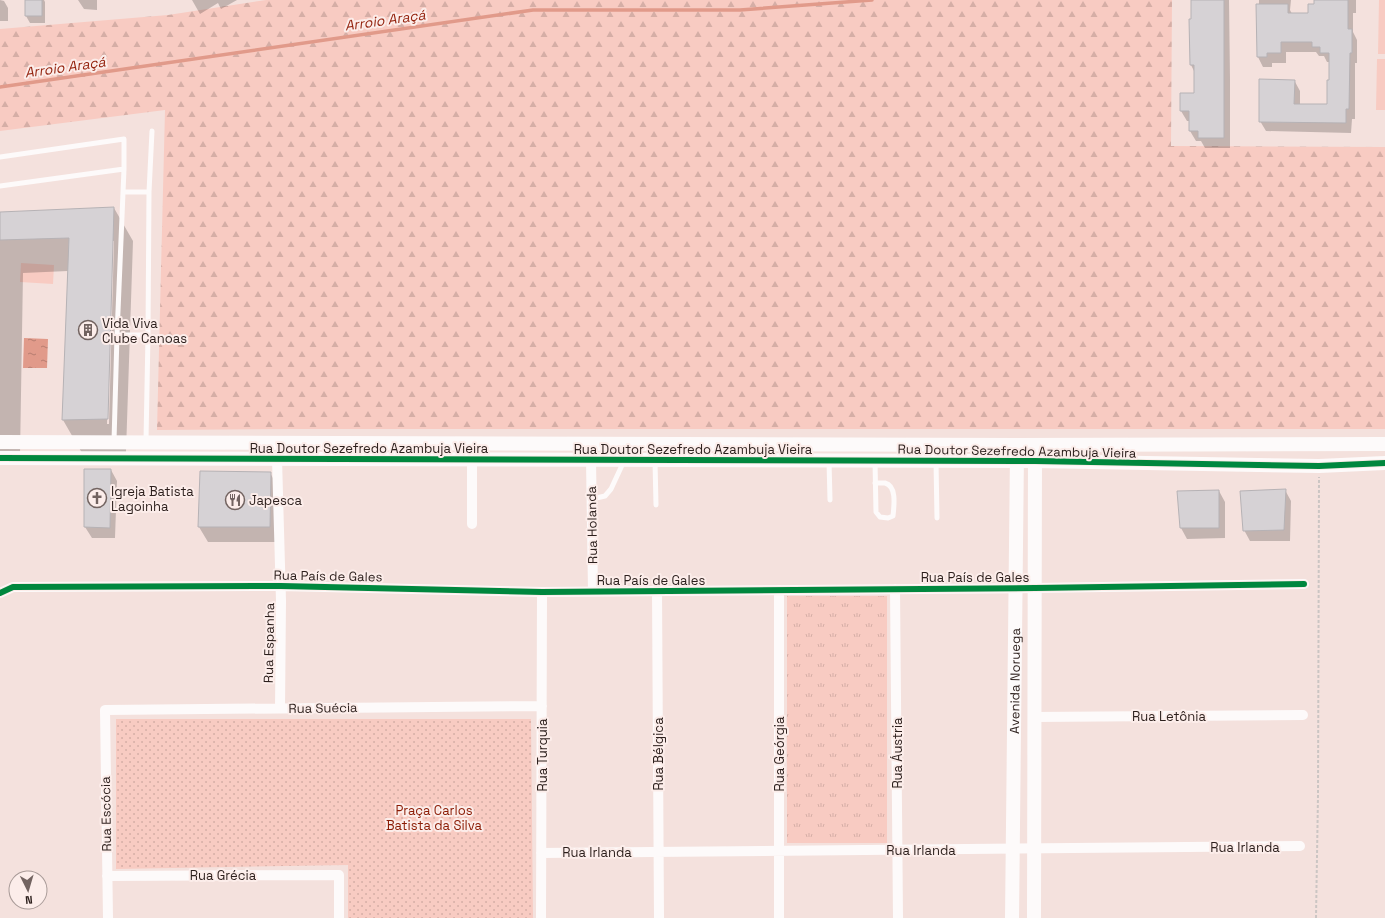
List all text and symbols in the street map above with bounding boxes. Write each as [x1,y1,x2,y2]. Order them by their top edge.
water label: Arroio Araçá [343,5,427,35]
water label: Arroio Araçá [23,52,107,82]
place label: Vida Viva Clube Canoas [102,315,187,347]
building icon: Vida Viva Clube Canoas [77,319,99,341]
street label: Rua Doutor Sezefredo Azambuja Vieira [250,440,489,457]
street label: Rua Doutor Sezefredo Azambuja Vieira [898,440,1137,462]
street label: Rua Doutor Sezefredo Azambuja Vieira [574,441,813,458]
place label: Igreja Batista Lagoinha [111,483,194,515]
street label: Rua Holanda [583,485,601,564]
church icon: Igreja Batista Lagoinha [86,487,108,509]
restaurant icon: Japesca [224,489,246,511]
place label: Japesca [249,492,303,509]
street label: Rua País de Gales [274,567,383,585]
street label: Rua País de Gales [921,569,1029,586]
street label: Rua País de Gales [597,572,705,589]
street label: Rua Espanha [260,602,278,683]
street label: Avenida Noruega [1005,627,1024,734]
street label: Rua Suécia [288,699,358,717]
street label: Rua Letônia [1132,708,1206,725]
street label: Rua Geórgia [771,716,788,791]
street label: Rua Bélgica [650,717,667,791]
street label: Rua Áustria [889,717,906,789]
street label: Rua Turquia [534,718,551,791]
street label: Rua Escócia [97,776,115,852]
park label: Praça Carlos Batista da Silva [386,802,483,834]
street label: Rua Irlanda [1210,839,1280,856]
street label: Rua Irlanda [886,842,956,859]
street label: Rua Irlanda [562,844,632,861]
street label: Rua Grécia [190,867,257,884]
north arrow [8,870,48,910]
text: N [25,893,33,907]

